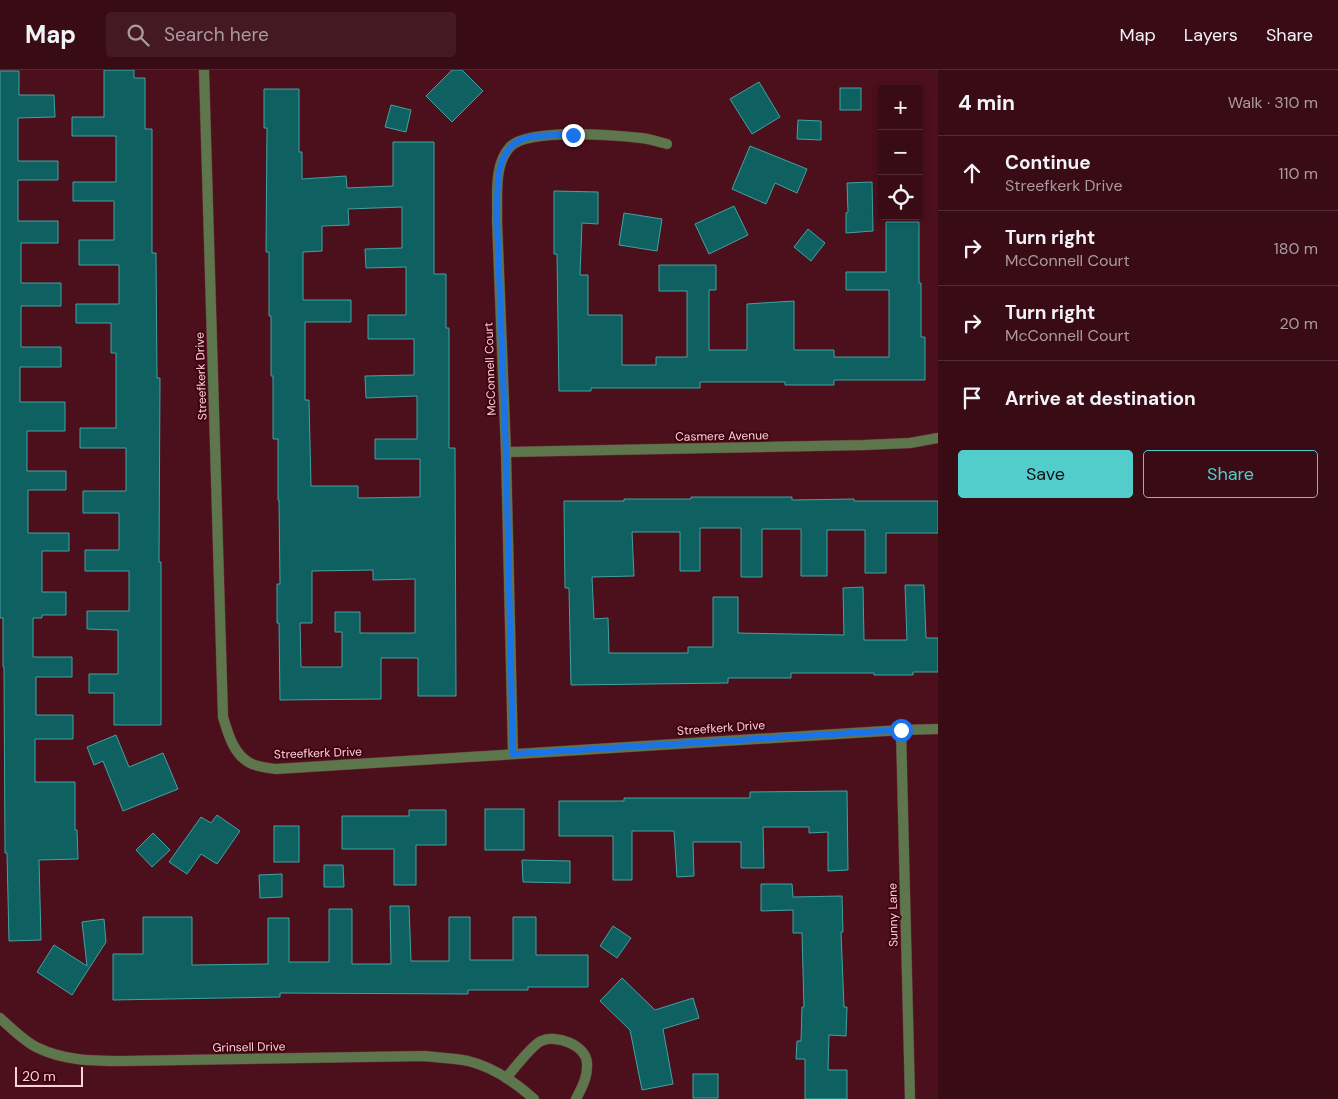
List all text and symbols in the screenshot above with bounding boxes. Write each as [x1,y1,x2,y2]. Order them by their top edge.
search box [106,12,456,57]
text: Map [25,19,76,50]
icon: search [124,21,152,49]
text: Search here [164,22,269,47]
text: Map [1120,23,1156,47]
text: Layers [1184,23,1238,47]
text: Share [1266,23,1313,47]
map controls [878,85,923,220]
button: + [878,85,923,130]
text: 4 min [958,89,1015,117]
text: Walk · 310 m [1228,92,1318,113]
route end [562,124,585,147]
button: − [878,130,923,175]
text: Continue [1005,150,1091,175]
icon: ahead [958,159,986,187]
text: 110 m [1279,163,1318,184]
button: locate [878,175,923,220]
text: Streefkerk Drive [1005,175,1123,196]
text: Turn right [1005,225,1095,250]
icon: right [958,234,986,262]
text: 180 m [1274,238,1318,259]
text: McConnell Court [1005,250,1130,271]
text: Turn right [1005,300,1095,325]
icon: right [958,309,986,337]
text: 20 m [1279,313,1318,334]
street label: McConnell Court [480,322,500,416]
text: McConnell Court [1005,325,1130,346]
street label: Streefkerk Drive [191,332,211,420]
icon: arrive [958,384,986,412]
text: Arrive at destination [1005,386,1196,411]
street label: Casmere Avenue [675,427,769,445]
button: Save [958,450,1133,498]
button: Share [1143,450,1318,498]
street label: Streefkerk Drive [676,717,766,739]
route start [890,719,913,742]
street label: Streefkerk Drive [274,743,362,763]
street label: Sunny Lane [884,883,902,947]
street label: Grinsell Drive [212,1038,286,1056]
scale bar [15,1064,82,1087]
text: 20 m [22,1067,56,1085]

